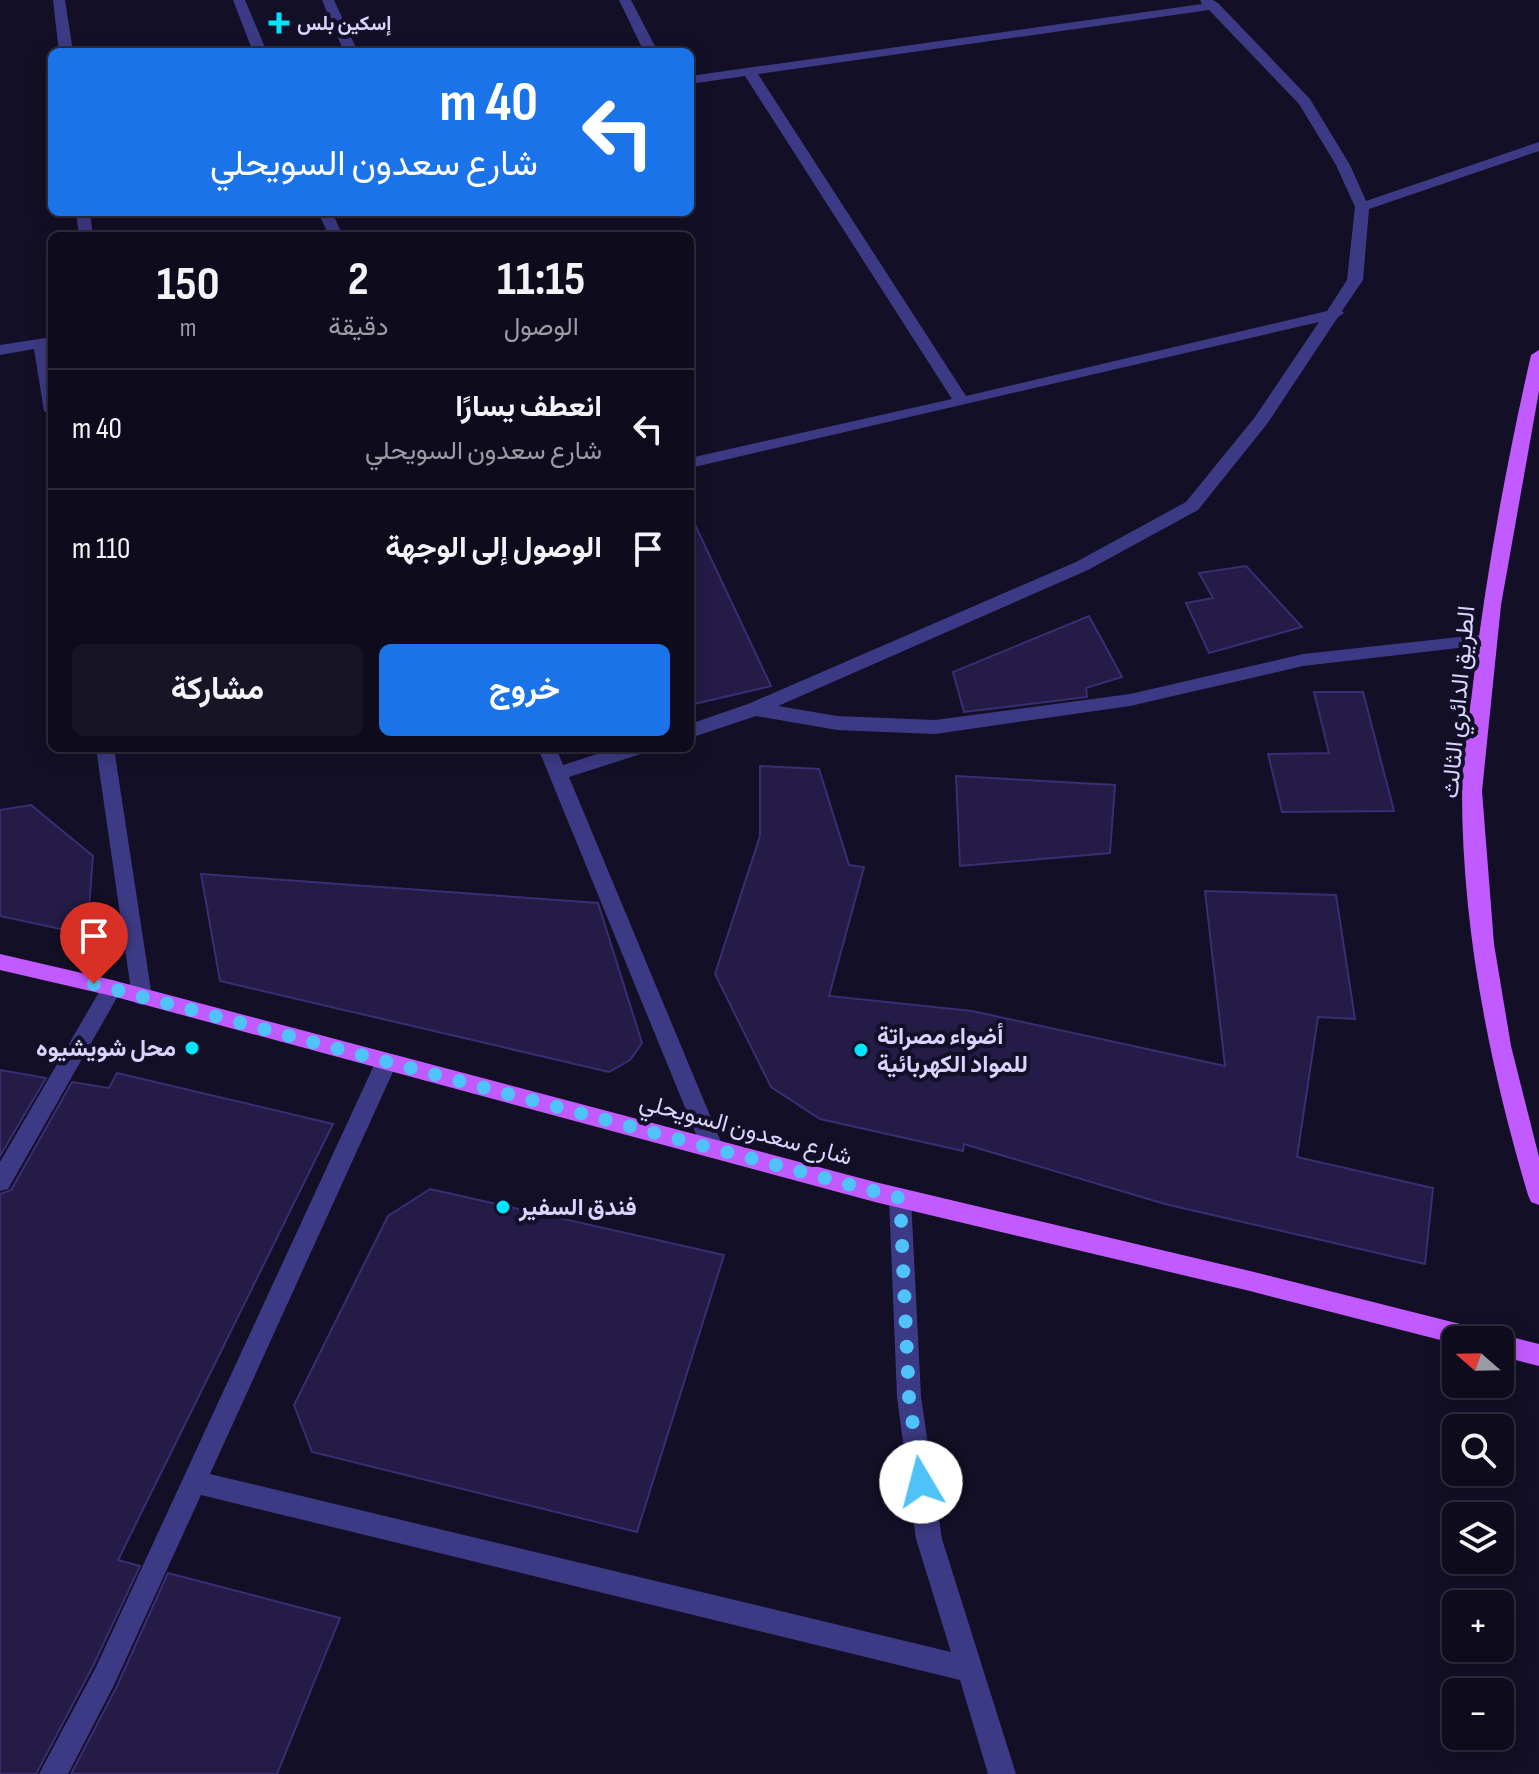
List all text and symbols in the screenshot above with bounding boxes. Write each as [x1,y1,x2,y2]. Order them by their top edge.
marker: إسكين بلس [268,12,290,34]
place label: إسكين بلس [297,12,391,36]
text: 40 m [439,70,538,137]
icon: left [566,80,670,184]
text: شارع سعدون السويحلي [210,143,538,186]
text: 2 [348,251,369,308]
text: 11:15 [497,251,585,308]
text: 150 [157,256,220,313]
text: دقيقة [328,312,388,343]
text: الوصول [504,312,579,343]
text: m [180,313,196,344]
text: انعطف يسارًا [455,389,602,425]
icon: left [626,407,670,451]
text: 40 m [72,411,122,447]
text: شارع سعدون السويحلي [365,436,602,467]
icon: arrive [626,527,670,571]
text: الوصول إلى الوجهة [385,530,602,566]
text: 110 m [72,531,130,567]
street label: الطريق الدائري الثالث [1436,605,1485,800]
button: مشاركة [72,644,363,736]
button: خروج [379,644,670,736]
pin [60,902,128,984]
icon: arrive [72,914,116,958]
place label: أضواء مصراتة للمواد الكهربائية [877,1022,1028,1079]
place label: محل شويشيوه [36,1034,176,1063]
marker: محل شويشيوه [183,1039,201,1057]
marker: أضواء مصراتة للمواد الكهربائية [852,1041,870,1059]
street label: شارع سعدون السويحلي [635,1087,855,1176]
place label: فندق السفير [518,1193,637,1222]
marker: فندق السفير [494,1198,512,1216]
north arrow [1442,1326,1514,1398]
map controls [1442,1326,1514,1750]
button: search [1442,1414,1514,1486]
position arrow [879,1440,963,1524]
button: layers [1442,1502,1514,1574]
button: + [1442,1590,1514,1662]
button: − [1442,1678,1514,1750]

